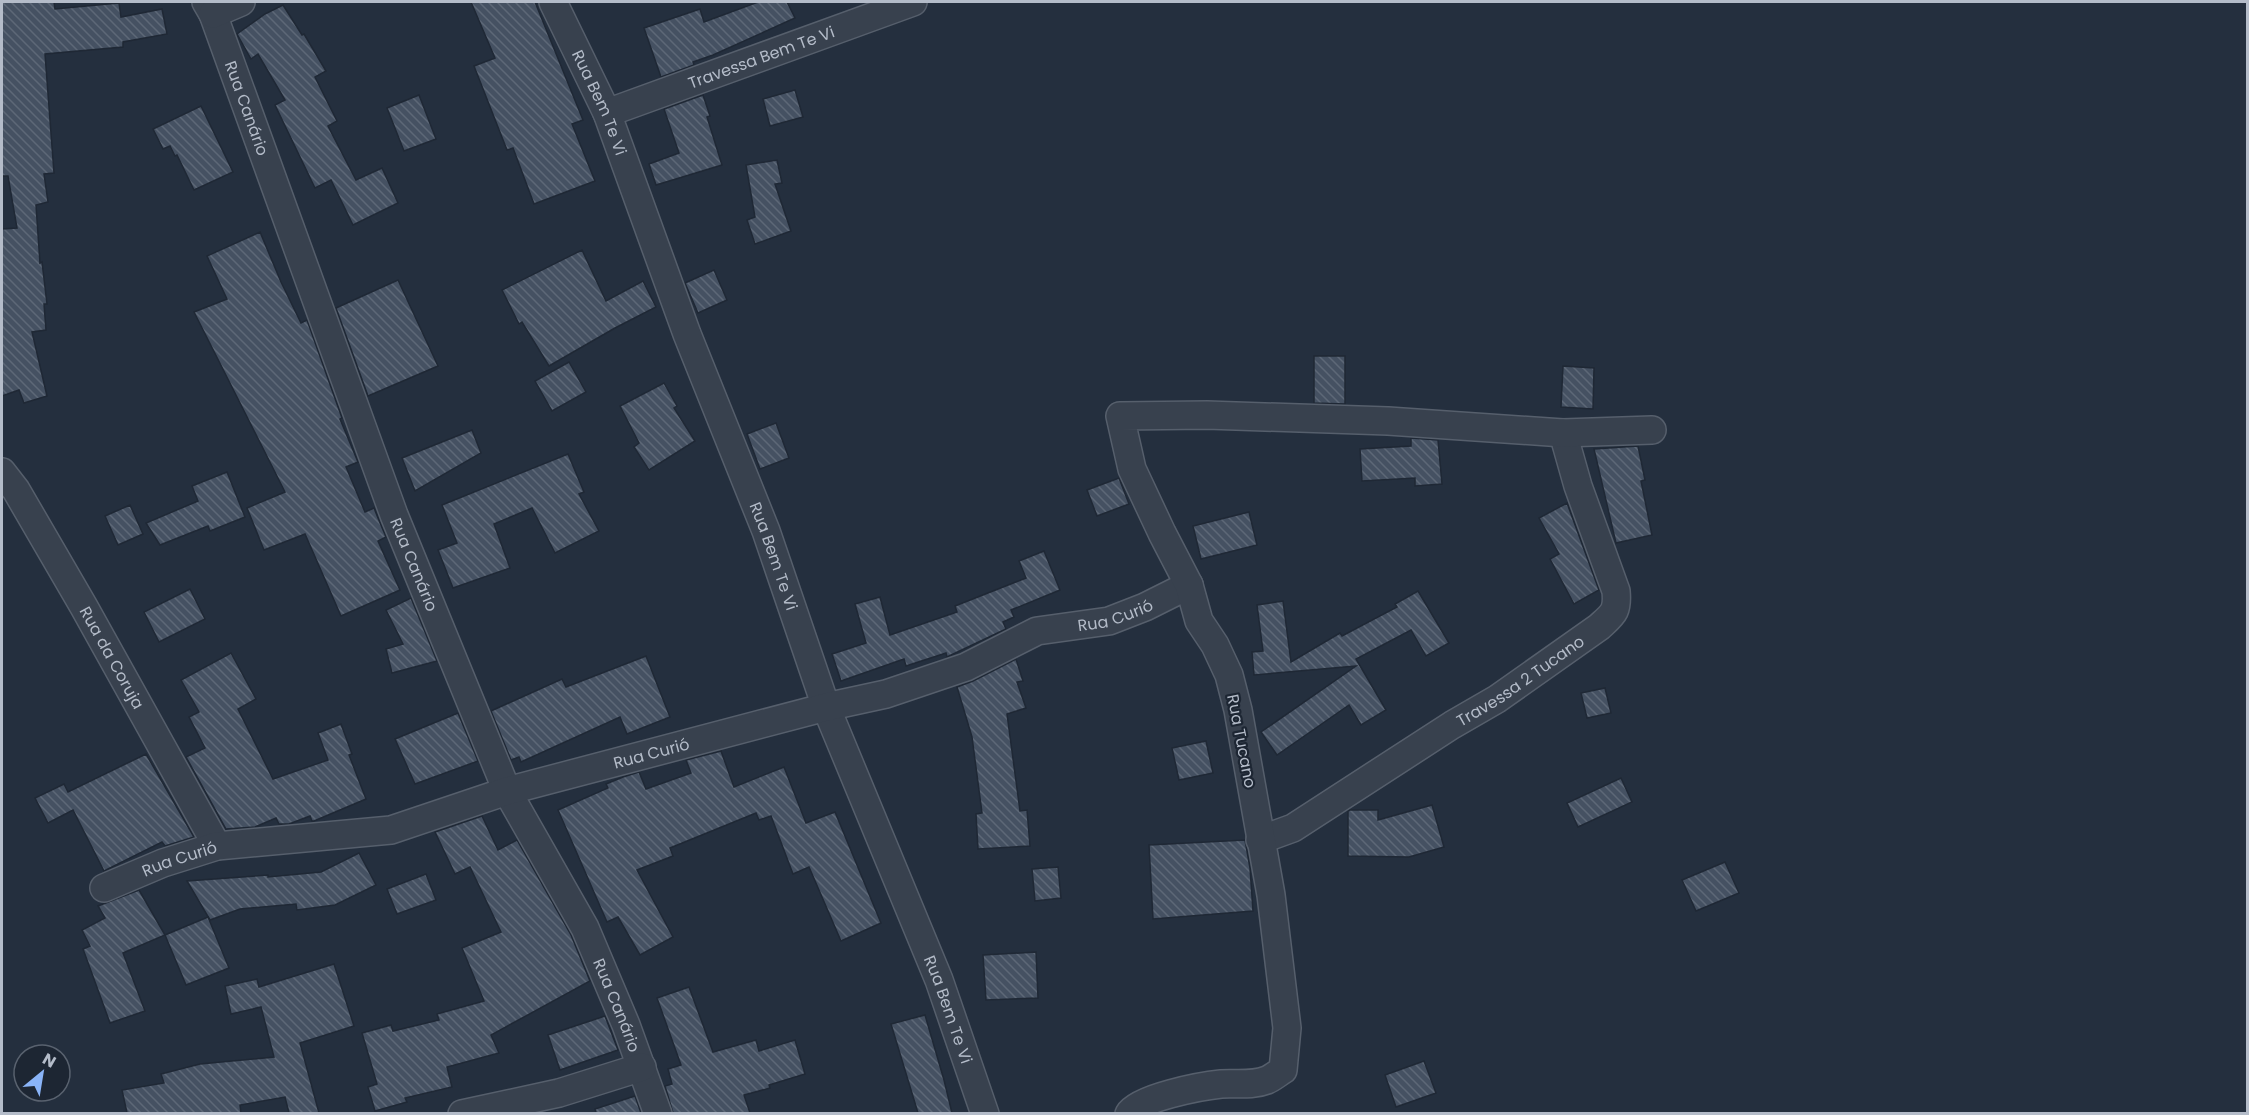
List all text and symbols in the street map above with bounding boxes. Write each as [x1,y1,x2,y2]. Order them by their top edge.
street label: Travessa Bem Te Vi [685,20,838,95]
street label: Rua Bem Te Vi [566,46,632,159]
street label: Rua Canário [219,58,274,159]
street label: Rua Bem Te Vi [744,499,803,613]
street label: Rua Canário [384,514,443,615]
street label: Rua Curió [1076,594,1157,637]
street label: Rua da Coruja [74,602,150,713]
street label: Travessa 2 Tucano [1452,630,1589,732]
street label: Rua Tucano [1221,692,1262,790]
street label: Rua Curió [611,732,692,775]
street label: Rua Curió [138,836,220,883]
street label: Rua Bem Te Vi [918,952,978,1067]
street label: Rua Canário [587,955,646,1055]
north arrow [12,1043,72,1103]
text: N [38,1047,60,1073]

